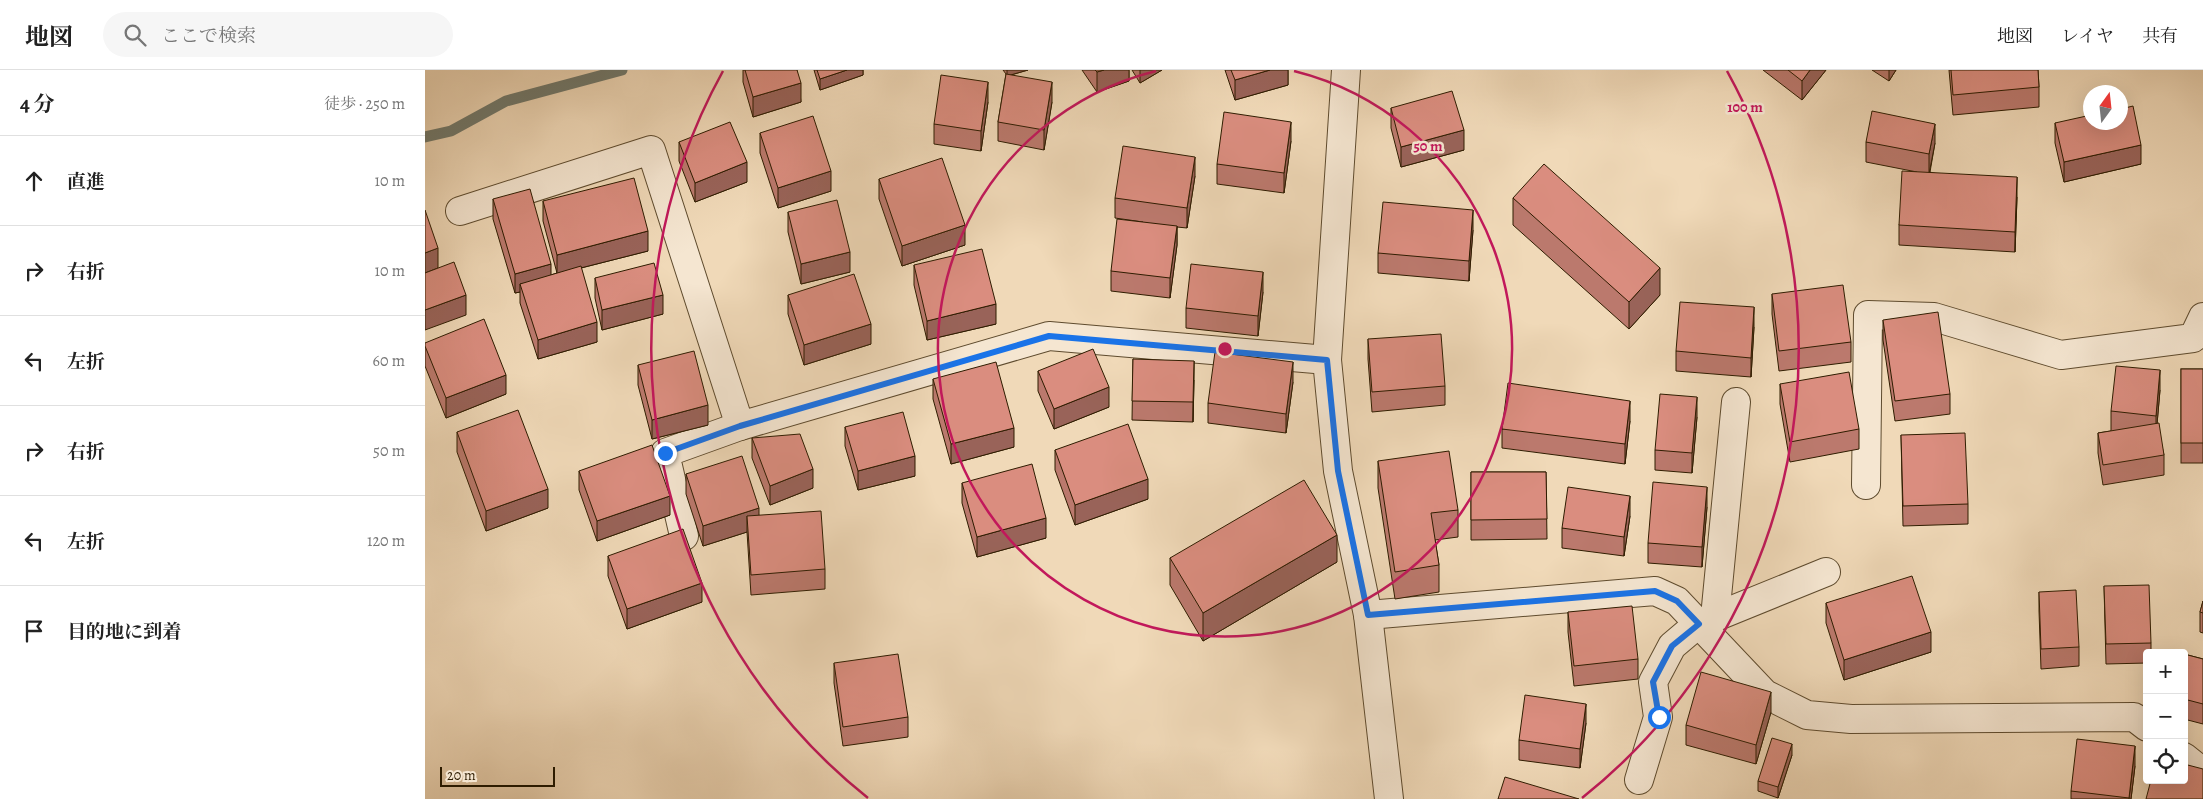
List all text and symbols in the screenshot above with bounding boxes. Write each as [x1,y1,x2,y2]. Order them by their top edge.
search box [103,12,453,57]
text: 地図 [25,21,73,53]
icon: search [121,21,149,49]
text: ここで検索 [161,23,256,49]
text: 地図 [1997,24,2033,48]
text: レイヤ [2061,24,2114,48]
text: 共有 [2142,24,2178,48]
north arrow [2083,85,2128,130]
text: 4 分 [20,90,55,118]
text: 徒歩 · 250 m [324,93,405,115]
text: 100 m [1727,97,1763,117]
text: 50 m [1413,136,1443,156]
icon: ahead [20,167,48,195]
text: 直進 [67,169,105,195]
text: 10 m [375,170,405,192]
icon: right [20,257,48,285]
text: 右折 [67,259,105,285]
text: 10 m [375,260,405,282]
centre of rings [1216,340,1234,358]
icon: left [20,347,48,375]
text: 左折 [67,349,105,375]
text: 60 m [373,350,405,372]
icon: right [20,437,48,465]
text: 右折 [67,439,105,465]
text: 50 m [373,440,405,462]
route end [654,442,677,465]
icon: left [20,527,48,555]
text: 左折 [67,529,105,555]
text: 120 m [367,530,405,552]
icon: arrive [20,617,48,645]
text: 目的地に到着 [67,619,181,645]
map controls [2143,649,2188,784]
button: + [2143,649,2188,694]
button: − [2143,694,2188,739]
route start [1648,706,1671,729]
button: locate [2143,739,2188,784]
scale bar [440,764,555,787]
text: 20 m [447,766,476,785]

